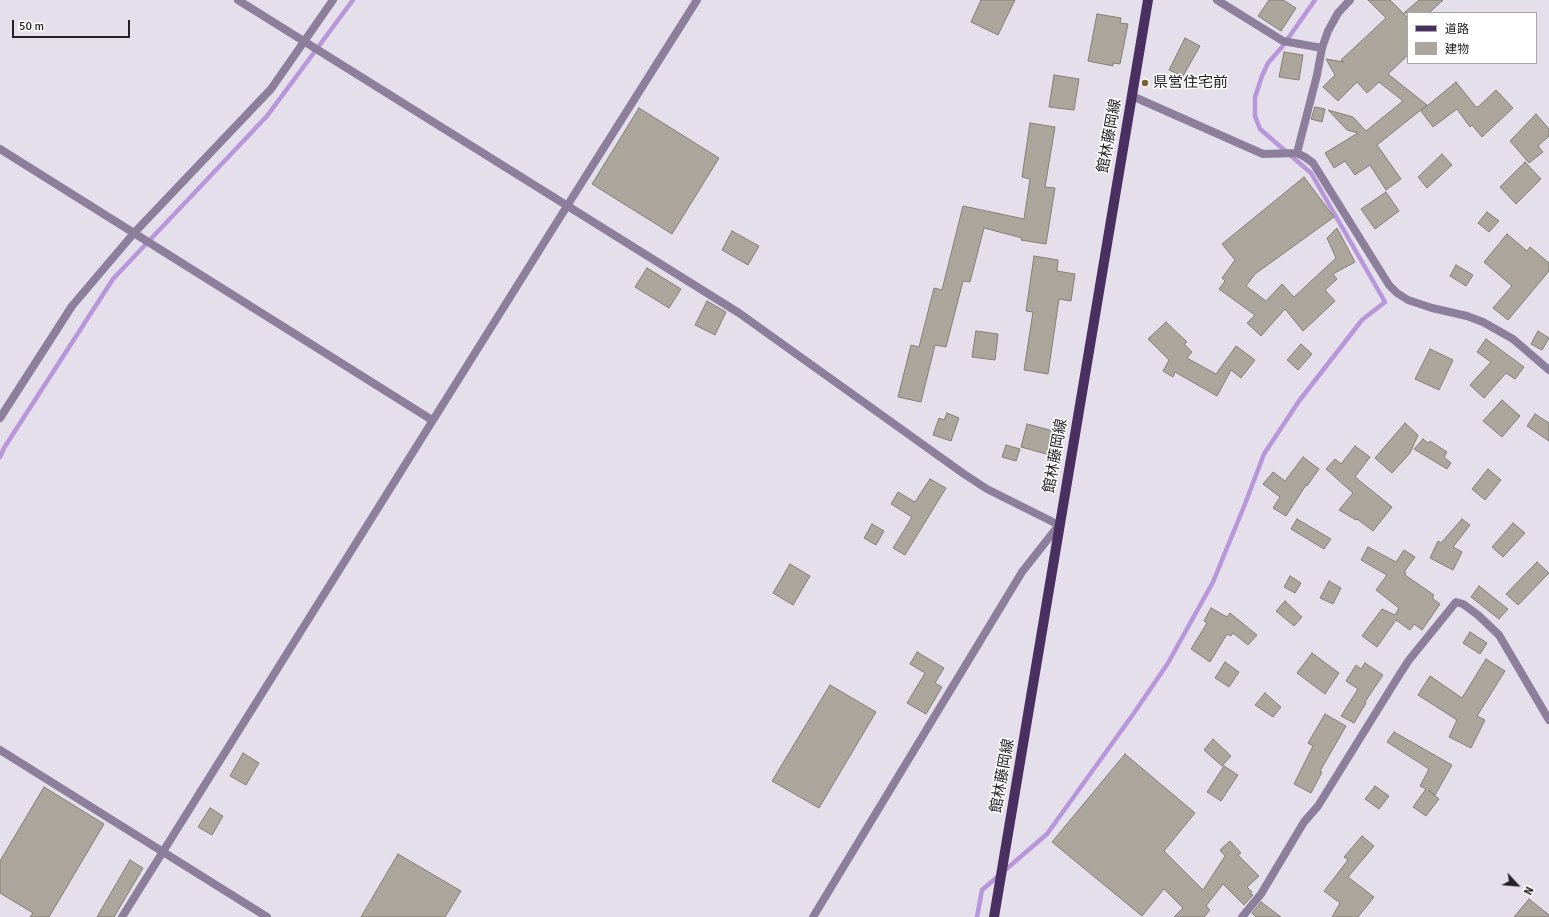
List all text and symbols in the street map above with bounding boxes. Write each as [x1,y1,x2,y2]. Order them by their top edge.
scale bar [14,12,132,38]
legend [1407,12,1537,64]
text: 50 m [19,19,44,34]
text: 道路 [1445,22,1469,37]
text: 建物 [1445,42,1469,57]
place label: 県営住宅前 [1153,74,1228,92]
marker: 県営住宅前 [1140,78,1150,88]
street label: 館林藤岡線 [1095,98,1125,174]
street label: 館林藤岡線 [1041,418,1071,494]
street label: 館林藤岡線 [988,738,1018,814]
north arrow [1497,865,1537,905]
text: N [1521,884,1536,897]

